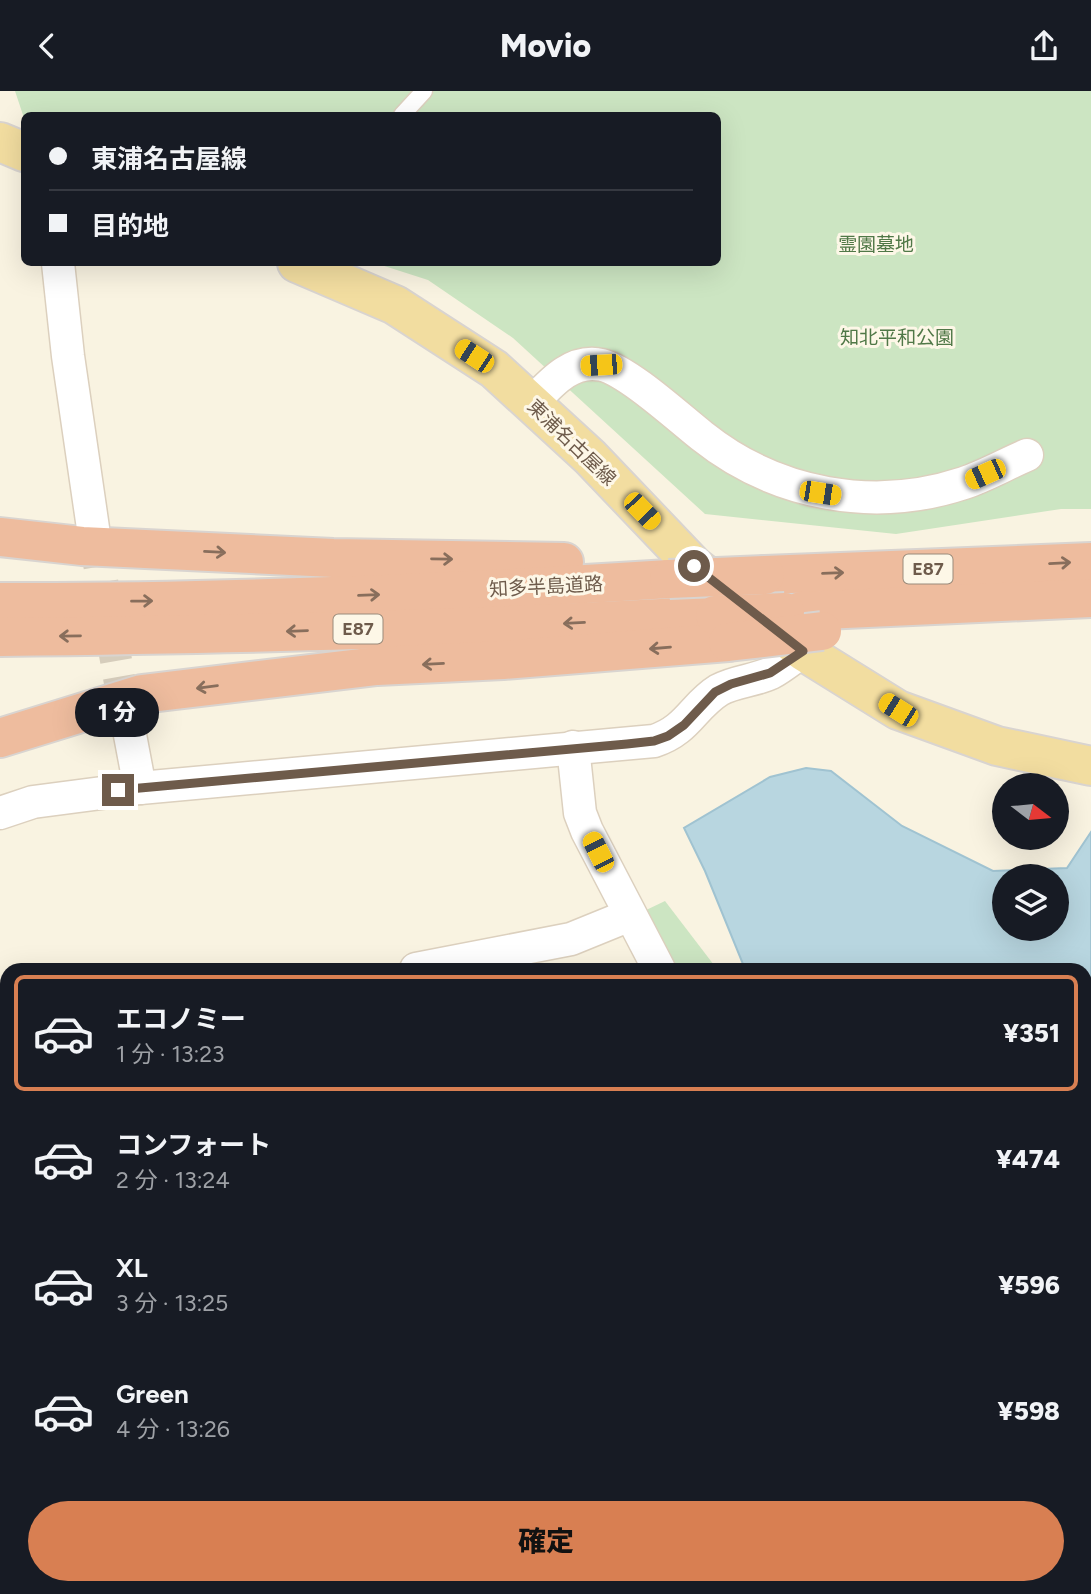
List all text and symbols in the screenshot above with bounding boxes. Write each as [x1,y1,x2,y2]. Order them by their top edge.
icon: back [28,27,66,65]
text: Movio [500,27,591,65]
icon: share [1025,27,1063,65]
text: 東浦名古屋線 [91,143,247,175]
text: 目的地 [91,210,169,242]
park label: 霊園墓地 [838,233,914,256]
park label: 知北平和公園 [840,326,954,349]
car [451,336,498,376]
car [580,353,623,377]
street label: 東浦名古屋線 [523,394,621,490]
car [962,456,1009,492]
car [798,479,843,507]
car [620,489,665,533]
one-way arrow [203,546,225,559]
route start [678,550,710,582]
one-way arrow [430,553,453,566]
road number: E87 [904,555,953,583]
one-way arrow [1048,556,1071,569]
one-way arrow [821,566,844,580]
street label: 知多半島道路 [488,572,604,601]
one-way arrow [357,588,380,601]
one-way arrow [130,594,153,608]
road number: E87 [334,615,382,643]
one-way arrow [563,617,586,630]
one-way arrow [286,624,309,637]
one-way arrow [59,629,82,643]
one-way arrow [649,642,672,655]
one-way arrow [422,657,445,670]
one-way arrow [196,680,219,693]
callout: 1 分 [76,689,160,737]
car [875,690,922,730]
text: 1 分 [98,698,136,726]
north arrow [992,773,1069,851]
map controls [992,773,1069,941]
route end [102,774,134,806]
car [580,829,617,875]
button: layers [992,864,1069,941]
icon: car [32,1002,95,1065]
text: エコノミー [116,1003,246,1035]
text: ¥351 [1003,1017,1060,1049]
text: 1 分 · 13:23 [116,1040,225,1068]
icon: car [32,1128,95,1191]
text: コンフォート [116,1129,271,1161]
text: ¥474 [996,1143,1060,1175]
text: 2 分 · 13:24 [116,1166,230,1194]
text: XL [116,1252,148,1284]
icon: car [32,1254,95,1317]
text: ¥596 [998,1269,1060,1301]
text: 3 分 · 13:25 [116,1289,228,1317]
text: Green [116,1378,189,1410]
icon: car [32,1380,95,1443]
text: ¥598 [998,1395,1060,1427]
text: 4 分 · 13:26 [116,1415,230,1443]
button: 確定 [28,1501,1064,1581]

